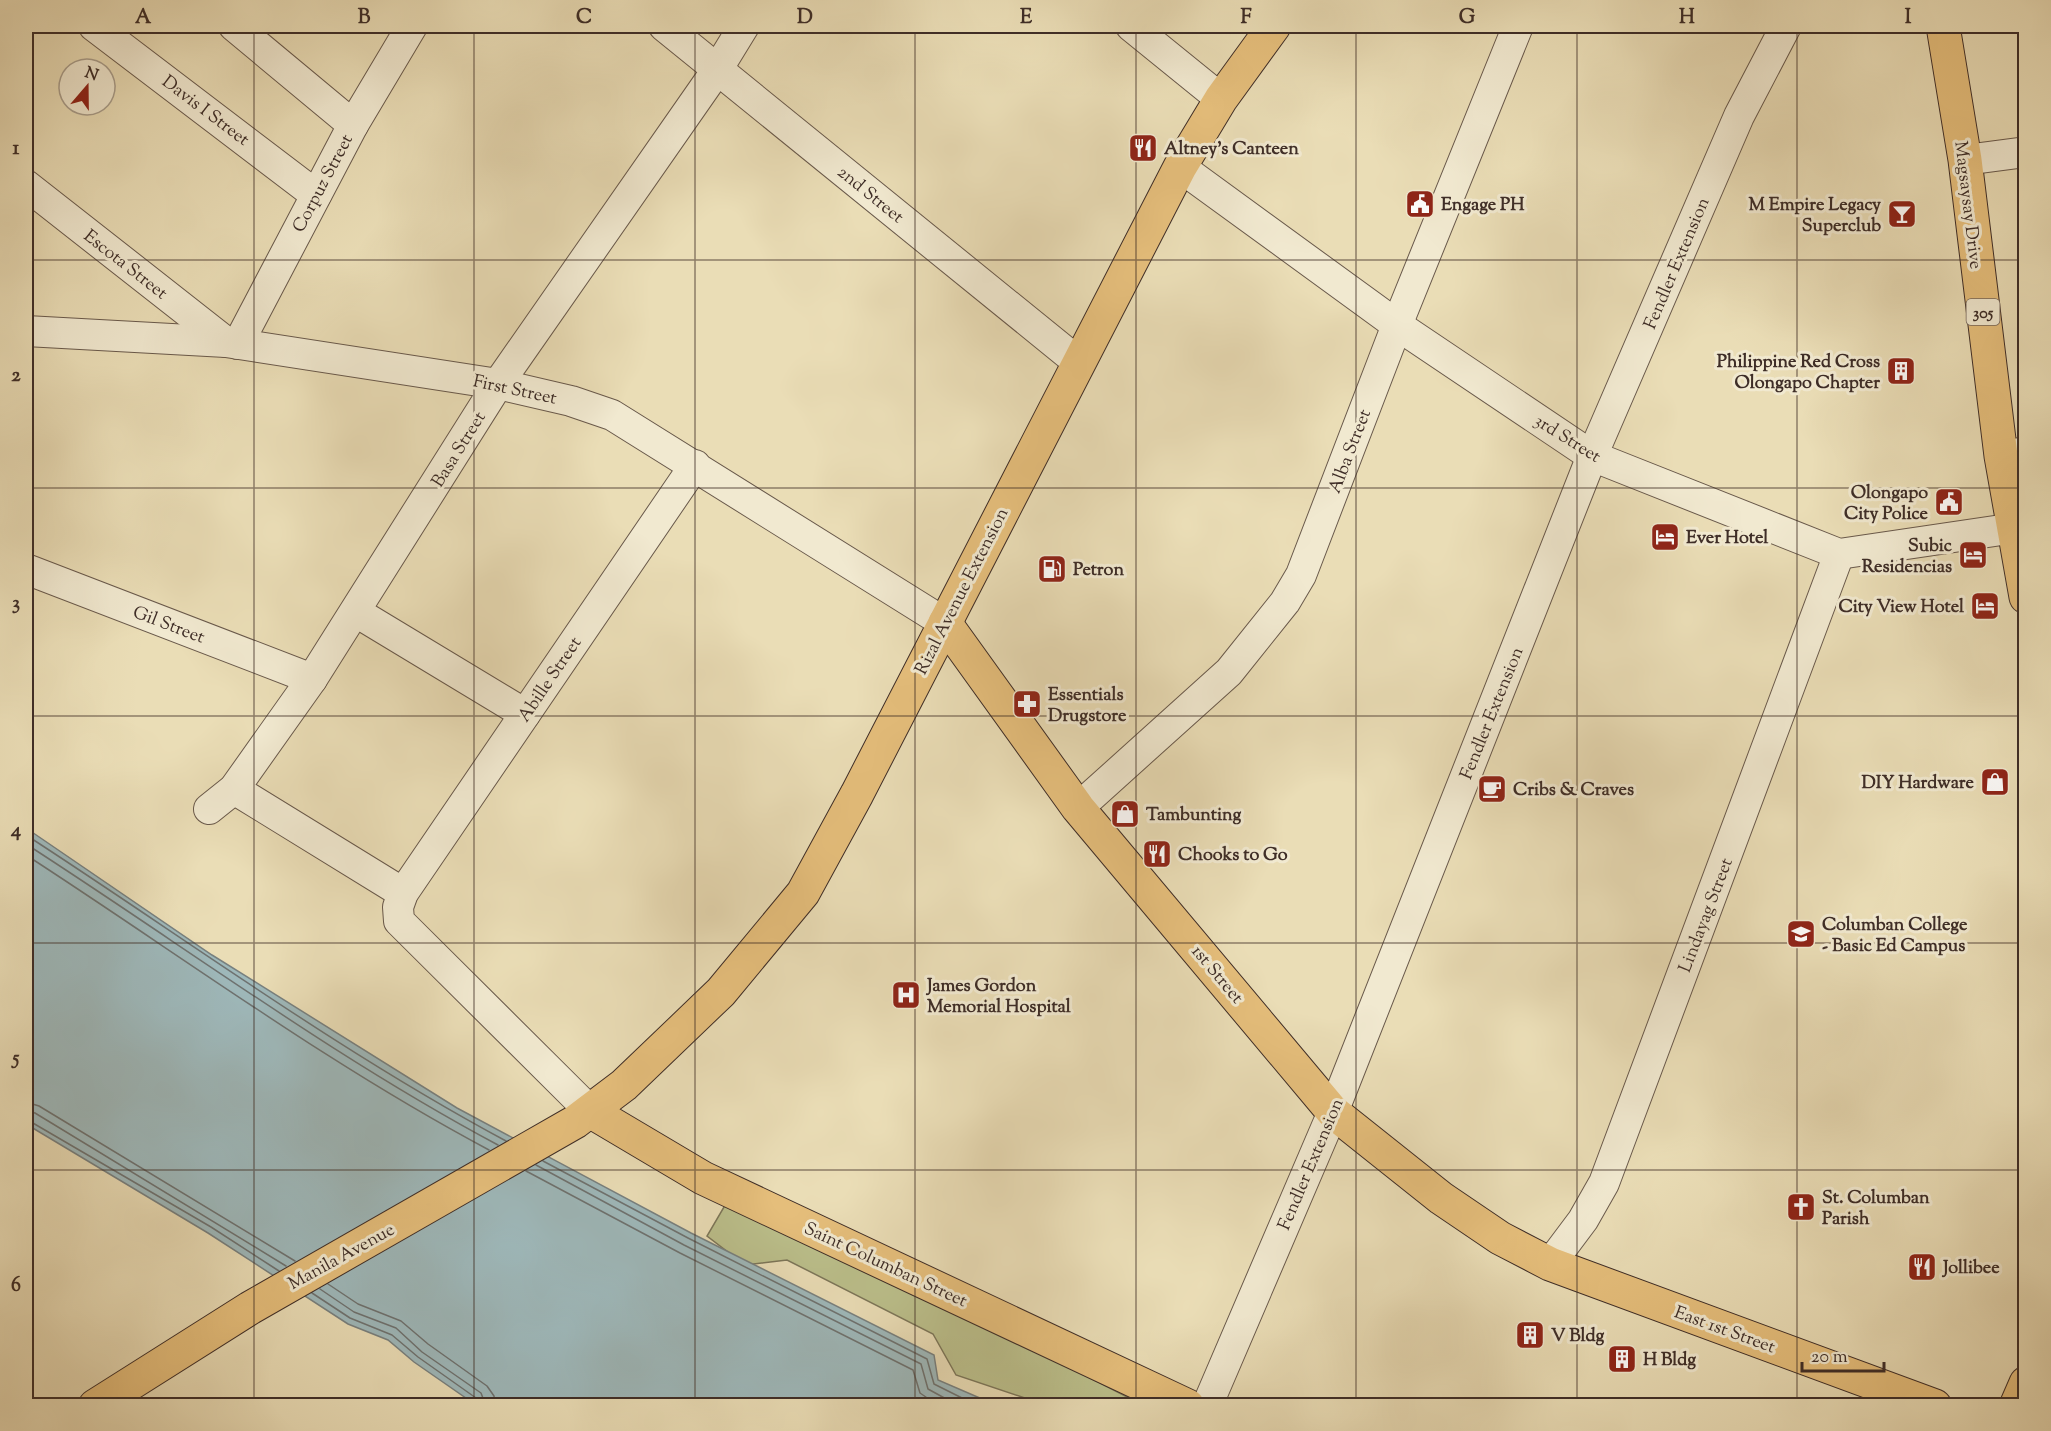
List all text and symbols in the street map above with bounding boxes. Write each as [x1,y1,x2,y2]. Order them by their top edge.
text: A [135,4,152,33]
text: B [358,4,371,33]
text: C [576,4,592,33]
text: D [797,4,813,33]
text: E [1020,4,1033,33]
text: F [1240,4,1252,33]
text: G [1459,4,1476,33]
text: H [1679,4,1695,33]
text: I [1905,4,1912,33]
north arrow [57,57,117,117]
text: N [81,62,101,88]
street label: Davis I Street [155,70,254,153]
street label: Corpuz Street [287,130,361,238]
restaurant icon: Altney's Canteen [1127,132,1159,164]
text: 1 [13,135,20,164]
place label: Altney's Canteen [1164,137,1299,163]
street label: Magsaysay Drive [1946,140,1988,271]
street label: 2nd Street [831,160,909,231]
public building icon: Engage PH [1404,188,1436,220]
place label: Engage PH [1441,193,1525,219]
place label: M Empire Legacy Superclub [1748,193,1881,240]
street label: Fendler Extension [1638,194,1717,334]
bar icon: M Empire Legacy Superclub [1886,198,1918,230]
street label: Escota Street [77,224,172,307]
road number: 305 [1966,299,2000,325]
place label: Philippine Red Cross Olongapo Chapter [1717,350,1880,397]
building icon: Philippine Red Cross Olongapo Chapter [1885,355,1917,387]
text: 2 [11,362,21,391]
street label: First Street [470,369,559,413]
street label: Alba Street [1323,406,1379,498]
street label: Basa Street [426,407,493,493]
street label: 3rd Street [1529,409,1605,470]
place label: Olongapo City Police [1844,481,1929,528]
public building icon: Olongapo City Police [1933,486,1965,518]
street label: Rizal Avenue Extension [909,504,1016,680]
hotel icon: Ever Hotel [1649,521,1681,553]
place label: Ever Hotel [1686,526,1769,552]
place label: Subic Residencias [1862,534,1953,581]
hotel icon: Subic Residencias [1957,539,1989,571]
fuel station icon: Petron [1036,553,1068,585]
place label: Petron [1073,558,1124,584]
text: 3 [12,590,20,619]
hotel icon: City View Hotel [1969,590,2001,622]
place label: City View Hotel [1838,595,1965,621]
street label: Gil Street [129,600,208,651]
street label: Abille Street [512,632,589,728]
street label: Fendler Extension [1454,643,1531,784]
place label: Essentials Drugstore [1048,683,1127,730]
pharmacy icon: Essentials Drugstore [1011,688,1043,720]
shop icon: DIY Hardware [1979,766,2011,798]
place label: DIY Hardware [1862,771,1975,797]
cafe icon: Cribs & Craves [1476,773,1508,805]
place label: Cribs & Craves [1513,778,1634,804]
shop icon: Tambunting [1109,798,1141,830]
place label: Tambunting [1146,803,1241,829]
text: 4 [10,817,21,846]
restaurant icon: Chooks to Go [1141,838,1173,870]
place label: Chooks to Go [1178,843,1288,869]
street label: Lindayag Street [1673,855,1741,977]
place label: Columban College - Basic Ed Campus [1822,913,1968,960]
school or university icon: Columban College - Basic Ed Campus [1785,918,1817,950]
street label: 1st Street [1184,940,1249,1010]
place label: James Gordon Memorial Hospital [925,974,1072,1021]
hospital icon: James Gordon Memorial Hospital [890,979,922,1011]
text: 5 [11,1045,20,1074]
street label: Fendler Extension [1272,1095,1351,1235]
place label: St. Columban Parish [1822,1186,1930,1233]
church icon: St. Columban Parish [1785,1191,1817,1223]
street label: Saint Columban Street [799,1217,971,1315]
street label: Manila Avenue [284,1218,400,1298]
restaurant icon: Jollibee [1906,1251,1938,1283]
place label: Jollibee [1941,1256,2000,1282]
text: 6 [11,1272,21,1301]
street label: East 1st Street [1670,1301,1779,1361]
building icon: V Bldg [1514,1319,1546,1351]
place label: V Bldg [1551,1324,1604,1350]
scale bar [1802,1335,1884,1373]
building icon: H Bldg [1606,1343,1638,1375]
text: 20 m [1811,1345,1848,1371]
place label: H Bldg [1643,1348,1696,1374]

